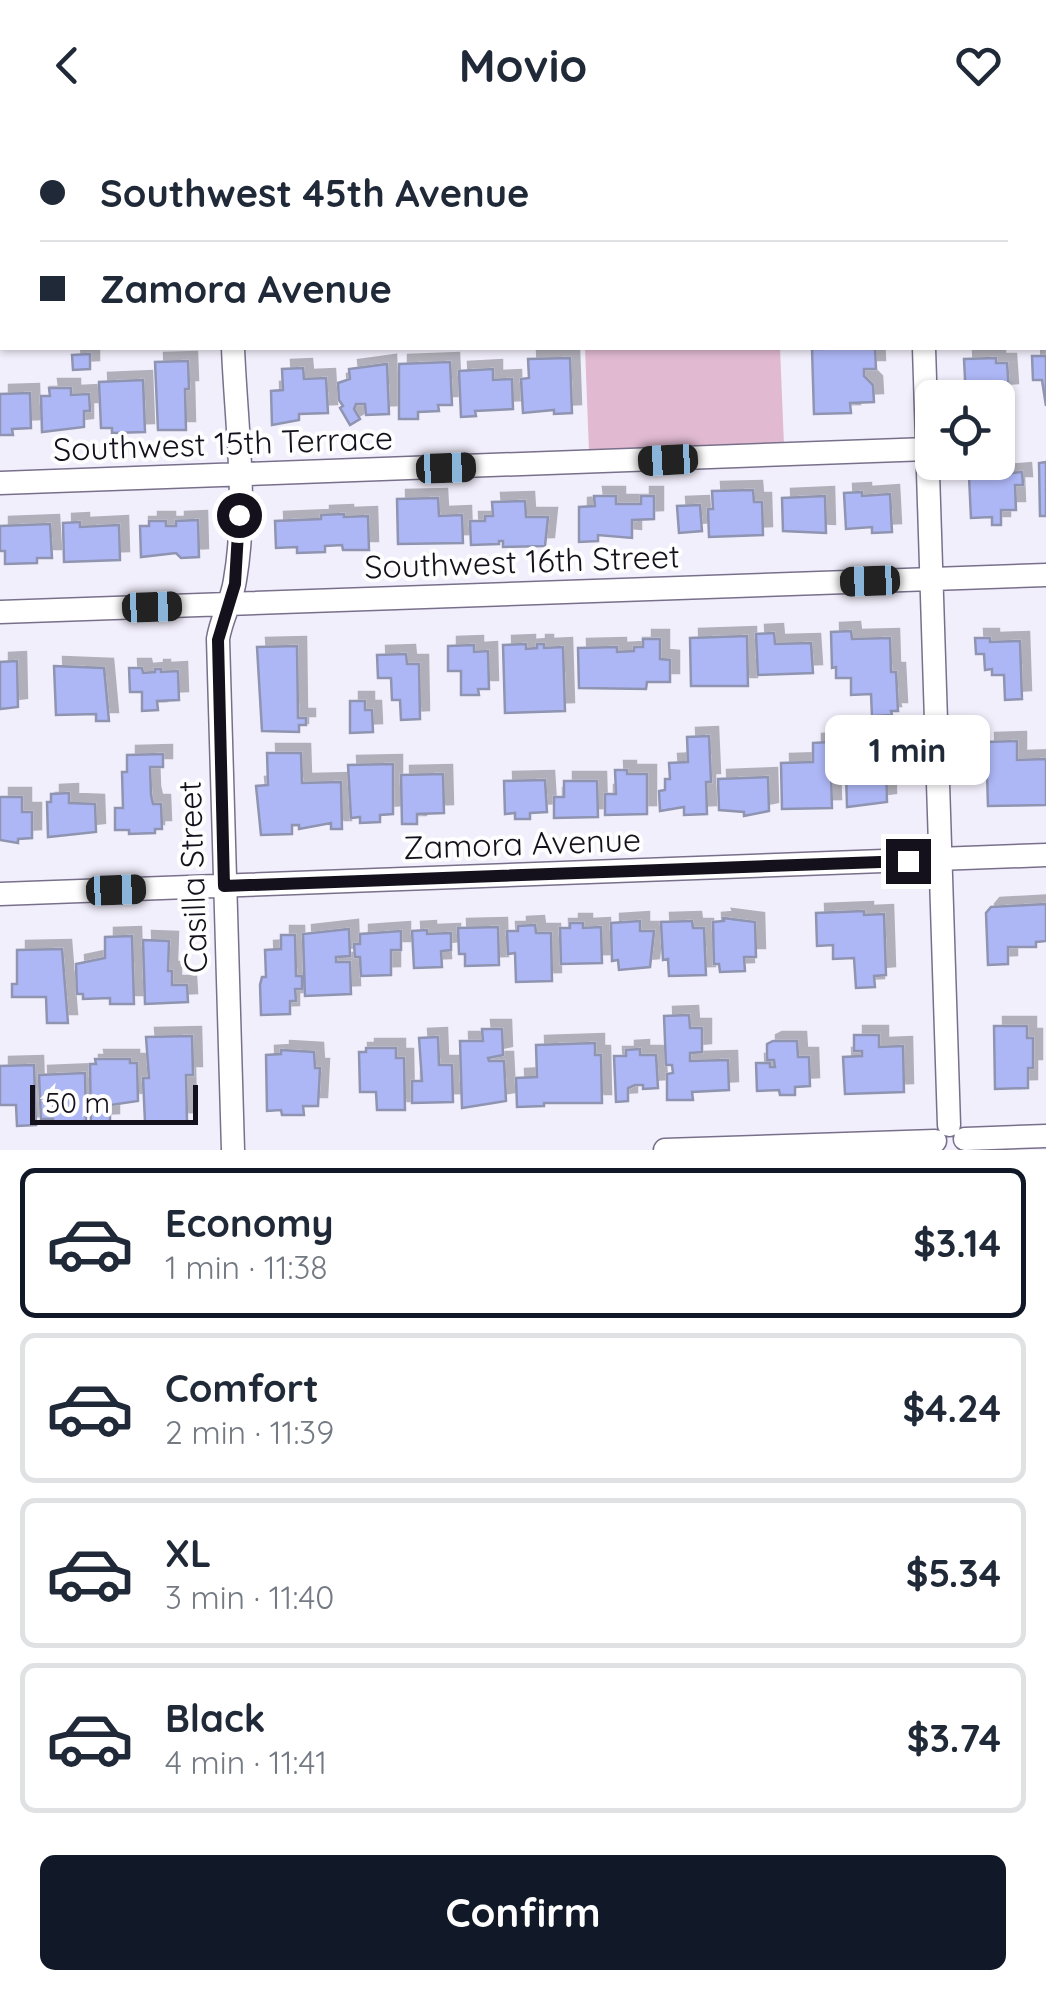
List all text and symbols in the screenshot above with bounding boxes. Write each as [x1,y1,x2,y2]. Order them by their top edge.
text: Movio [459,37,587,93]
icon: back [40,38,95,93]
icon: heart [951,38,1006,93]
text: Southwest 45th Avenue [100,169,529,217]
text: Zamora Avenue [100,265,392,313]
map controls [915,380,1015,480]
button: locate [915,380,1015,480]
street label: Southwest 15th Terrace [52,417,394,469]
car [637,443,699,477]
car [415,452,477,484]
route start [217,493,262,538]
street label: Southwest 16th Street [364,536,680,586]
car [839,565,901,597]
car [121,591,183,623]
callout: 1 min [826,716,990,786]
text: 1 min [869,730,946,770]
street label: Casilla Street [169,780,215,974]
street label: Zamora Avenue [402,819,642,867]
route end [886,839,931,884]
car [85,874,147,906]
scale bar [30,1080,198,1124]
text: 50 m [45,1085,110,1120]
icon: car [45,1198,135,1288]
text: Economy [165,1199,334,1247]
text: $3.14 [913,1219,1001,1267]
text: 1 min · 11:38 [165,1247,328,1287]
icon: car [45,1363,135,1453]
text: Comfort [165,1364,319,1412]
text: $4.24 [903,1384,1001,1432]
text: 2 min · 11:39 [165,1412,334,1452]
icon: car [45,1528,135,1618]
text: XL [165,1529,211,1577]
text: $5.34 [906,1549,1001,1597]
text: 3 min · 11:40 [165,1577,334,1617]
icon: car [45,1693,135,1783]
text: Black [165,1694,265,1742]
text: $3.74 [907,1714,1001,1762]
text: 4 min · 11:41 [165,1742,327,1782]
button: Confirm [40,1855,1006,1970]

